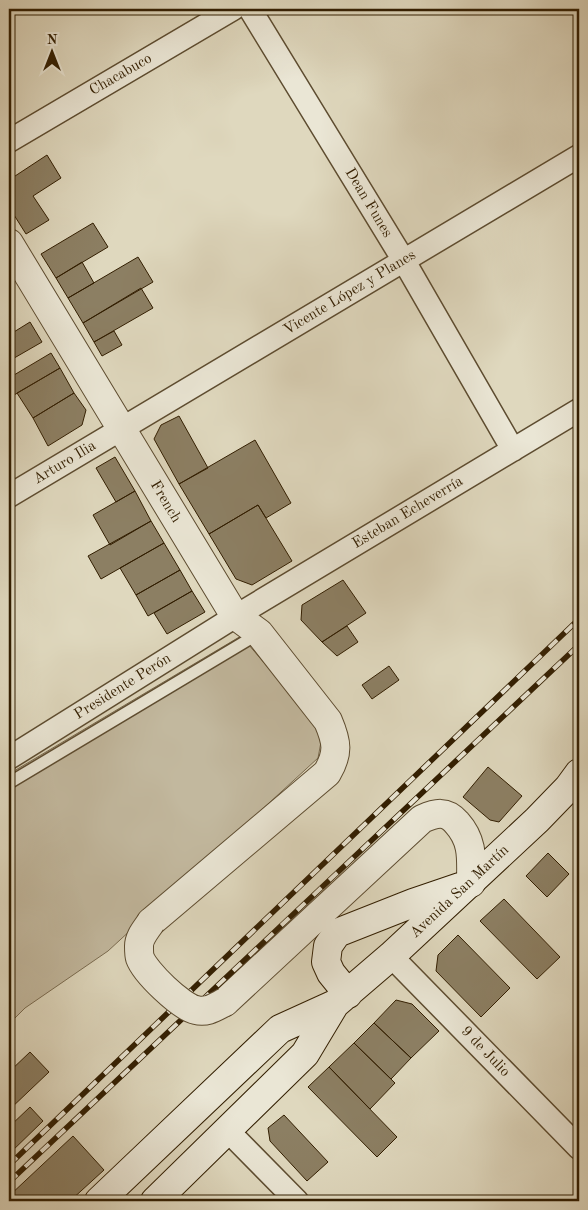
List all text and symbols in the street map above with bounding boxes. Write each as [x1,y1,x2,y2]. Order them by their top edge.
north arrow [28,28,78,78]
text: N [47,33,58,47]
street label: Chacabuco [87,51,155,99]
street label: Dean Funes [341,166,395,240]
street label: Vicente López y Planes [281,248,419,338]
street label: Arturo Ilia [31,438,99,487]
street label: Esteban Echeverría [350,474,466,552]
street label: French [147,478,183,526]
street label: Presidente Perón [72,651,174,723]
street label: Avenida San Martín [408,843,512,941]
street label: 9 de Julio [458,1024,512,1080]

